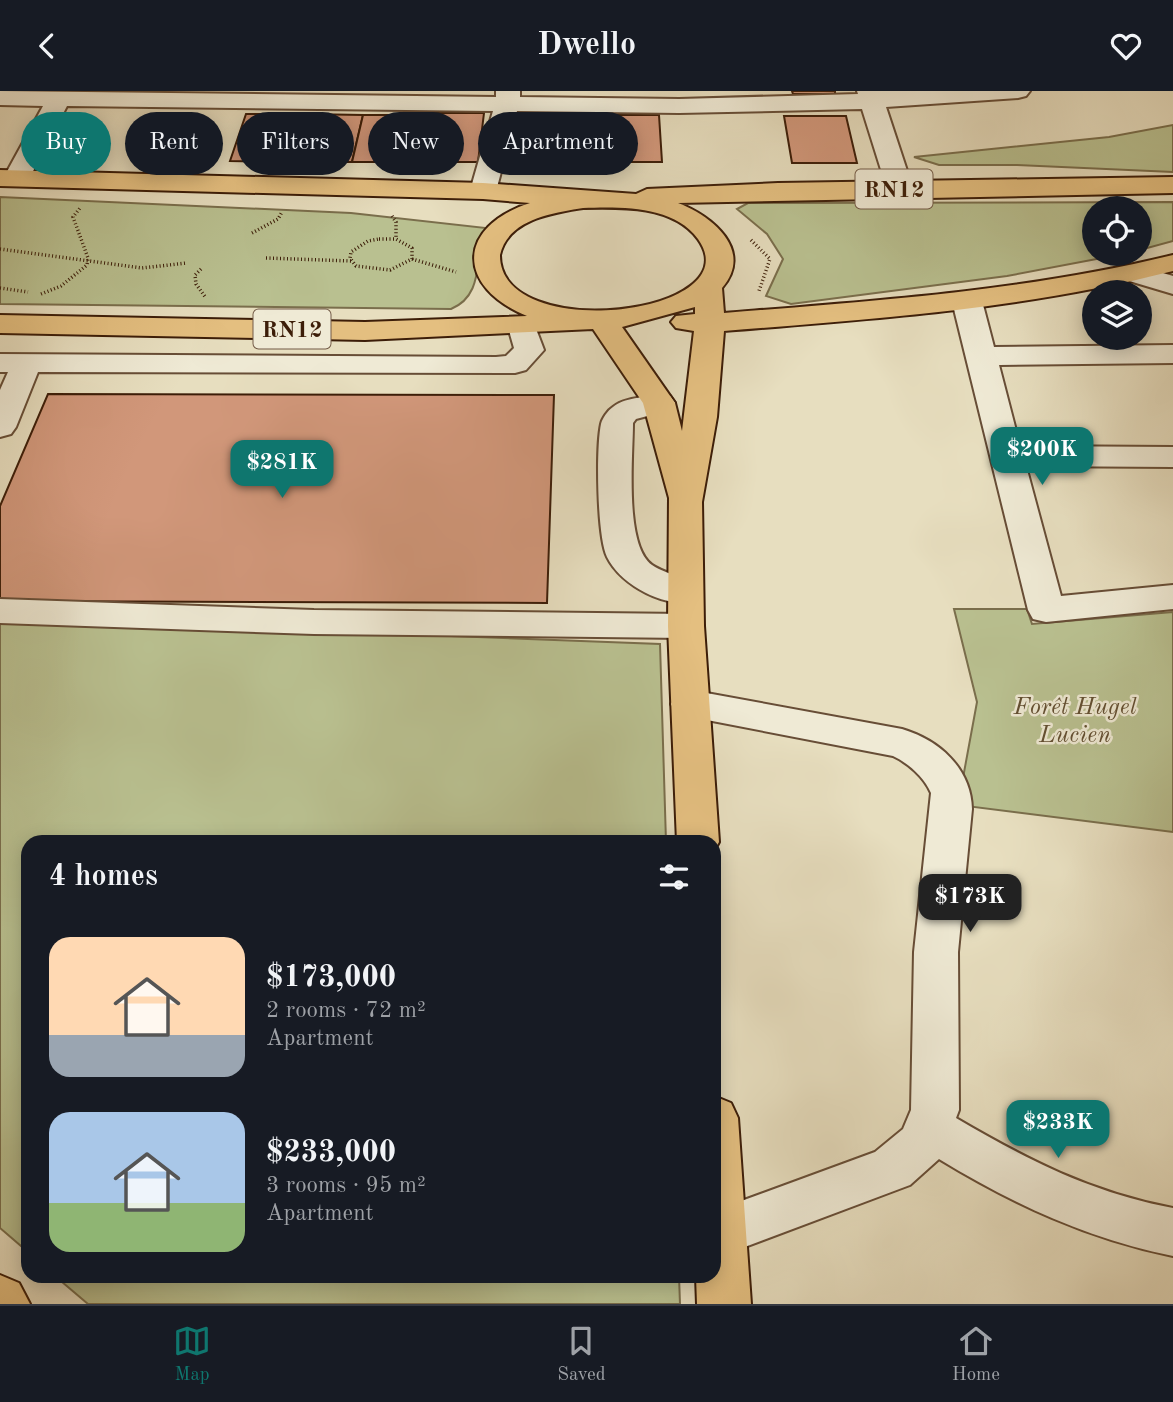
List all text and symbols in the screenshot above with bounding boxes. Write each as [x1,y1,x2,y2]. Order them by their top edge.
icon: back [28,27,66,65]
icon: heart [1107,27,1145,65]
text: Dwello [537,30,636,62]
chip: Buy [21,112,111,175]
chip: Rent [125,112,223,175]
chip: Filters [237,112,354,175]
chip: New [368,112,464,175]
chip: Apartment [478,112,638,175]
road number: RN12 [856,169,932,209]
map controls [1082,196,1152,350]
button: locate [1082,196,1152,266]
button: layers [1082,280,1152,350]
road number: RN12 [254,309,330,349]
pin: $200K [993,427,1091,487]
text: $200K [1006,438,1078,461]
pin: $281K [233,441,331,500]
text: $281K [246,451,318,474]
park label: Forêt Hugel Lucien [1012,696,1137,748]
icon: filters [655,858,693,896]
text: 4 homes [49,862,158,892]
pin: $173K [921,875,1019,934]
text: $173K [934,885,1006,908]
text: $173,000 [266,963,396,993]
icon: home [105,965,189,1049]
text: 2 rooms · 72 m² [266,999,426,1022]
text: Apartment [266,1027,374,1050]
pin: $233K [1009,1101,1107,1160]
text: $233K [1022,1111,1094,1134]
text: $233,000 [266,1138,396,1168]
icon: home [105,1140,189,1224]
text: 3 rooms · 95 m² [266,1174,426,1197]
text: Apartment [266,1202,374,1225]
tab: Map [173,1322,211,1387]
tab: Saved [557,1322,606,1387]
tab: Home [952,1322,1000,1387]

